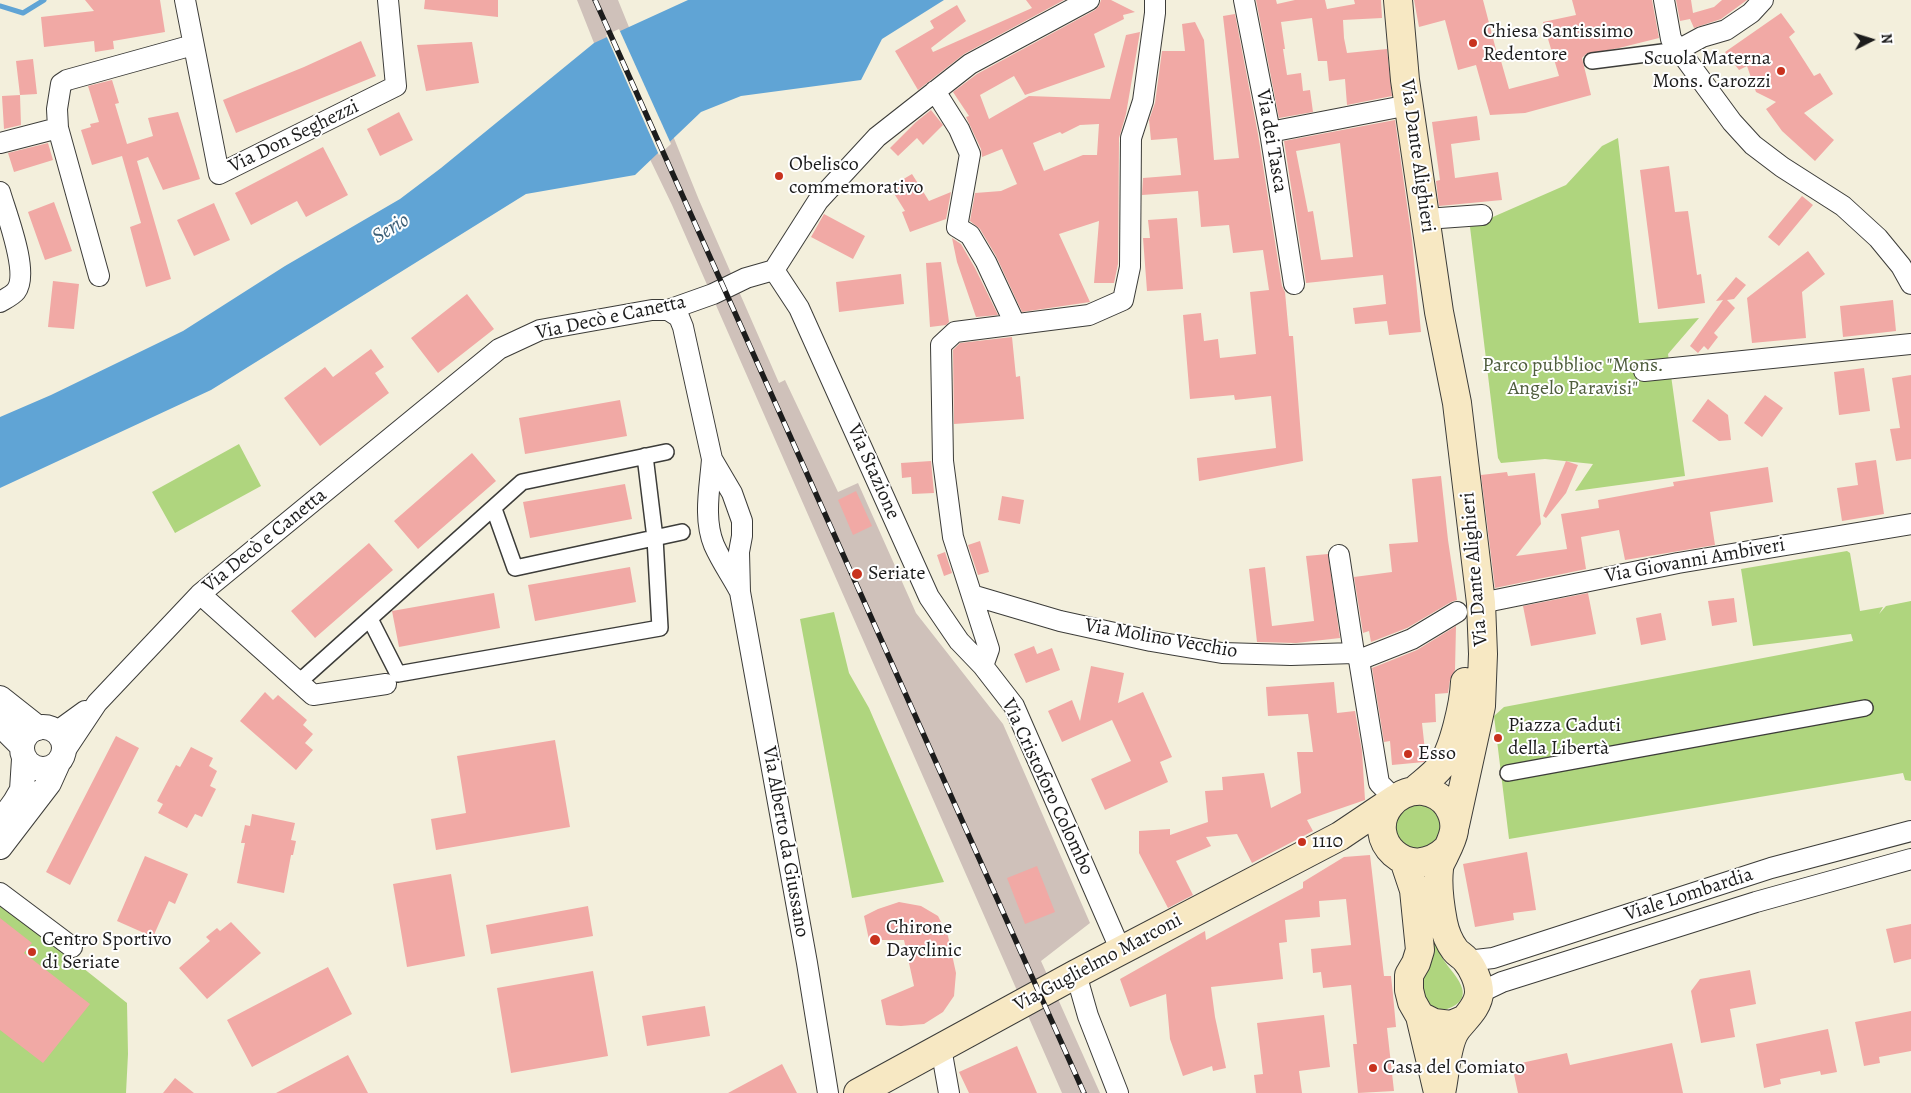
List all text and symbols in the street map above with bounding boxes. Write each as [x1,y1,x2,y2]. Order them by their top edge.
north arrow [1846,15,1896,65]
place label: Chiesa Santissimo Redentore [1483,20,1633,67]
text: N [1877,33,1896,45]
marker: Chiesa Santissimo Redentore [1467,37,1479,49]
place label: Scuola Materna Mons. Carozzi [1644,47,1771,94]
marker: Scuola Materna Mons. Carozzi [1775,65,1787,77]
street label: Via Dante Alighieri [1394,78,1440,234]
street label: Via dei Tasca [1250,87,1292,195]
street label: Via Don Seghezzi [225,95,363,179]
place label: Obelisco commemorativo [789,153,924,200]
marker: Obelisco commemorativo [773,170,785,182]
water label: Serio [368,208,414,250]
street label: Via Decò e Canetta [534,290,688,346]
park label: Parco pubblioc "Mons. Angelo Paravisi" [1482,354,1664,401]
street label: Via Stazione [841,421,905,523]
street label: Via Decò e Canetta [198,484,332,598]
street label: Via Dante Alighieri [1456,491,1494,647]
street label: Via Giovanni Ambiveri [1603,533,1787,589]
place label: Seriate [868,562,925,586]
marker: Seriate [850,567,864,581]
street label: Via Molino Vecchio [1083,614,1239,664]
street label: Via Cristoforo Colombo [996,695,1098,879]
place label: Piazza Caduti della Libertà [1508,714,1621,761]
marker: Piazza Caduti della Libertà [1492,732,1504,744]
place label: Esso [1418,742,1456,766]
street label: Via Alberto da Giussano [756,745,814,939]
marker: Esso [1402,748,1414,760]
place label: 1110 [1312,830,1343,854]
marker: 1110 [1296,836,1308,848]
street label: Viale Lombardia [1622,863,1756,927]
street label: Via Guglielmo Marconi [1010,908,1186,1018]
place label: Chirone Dayclinic [886,916,962,963]
place label: Centro Sportivo di Seriate [42,928,172,975]
marker: Chirone Dayclinic [868,933,882,947]
marker: Centro Sportivo di Seriate [26,946,38,958]
place label: Casa del Comiato [1383,1056,1525,1080]
marker: Casa del Comiato [1367,1062,1379,1074]

